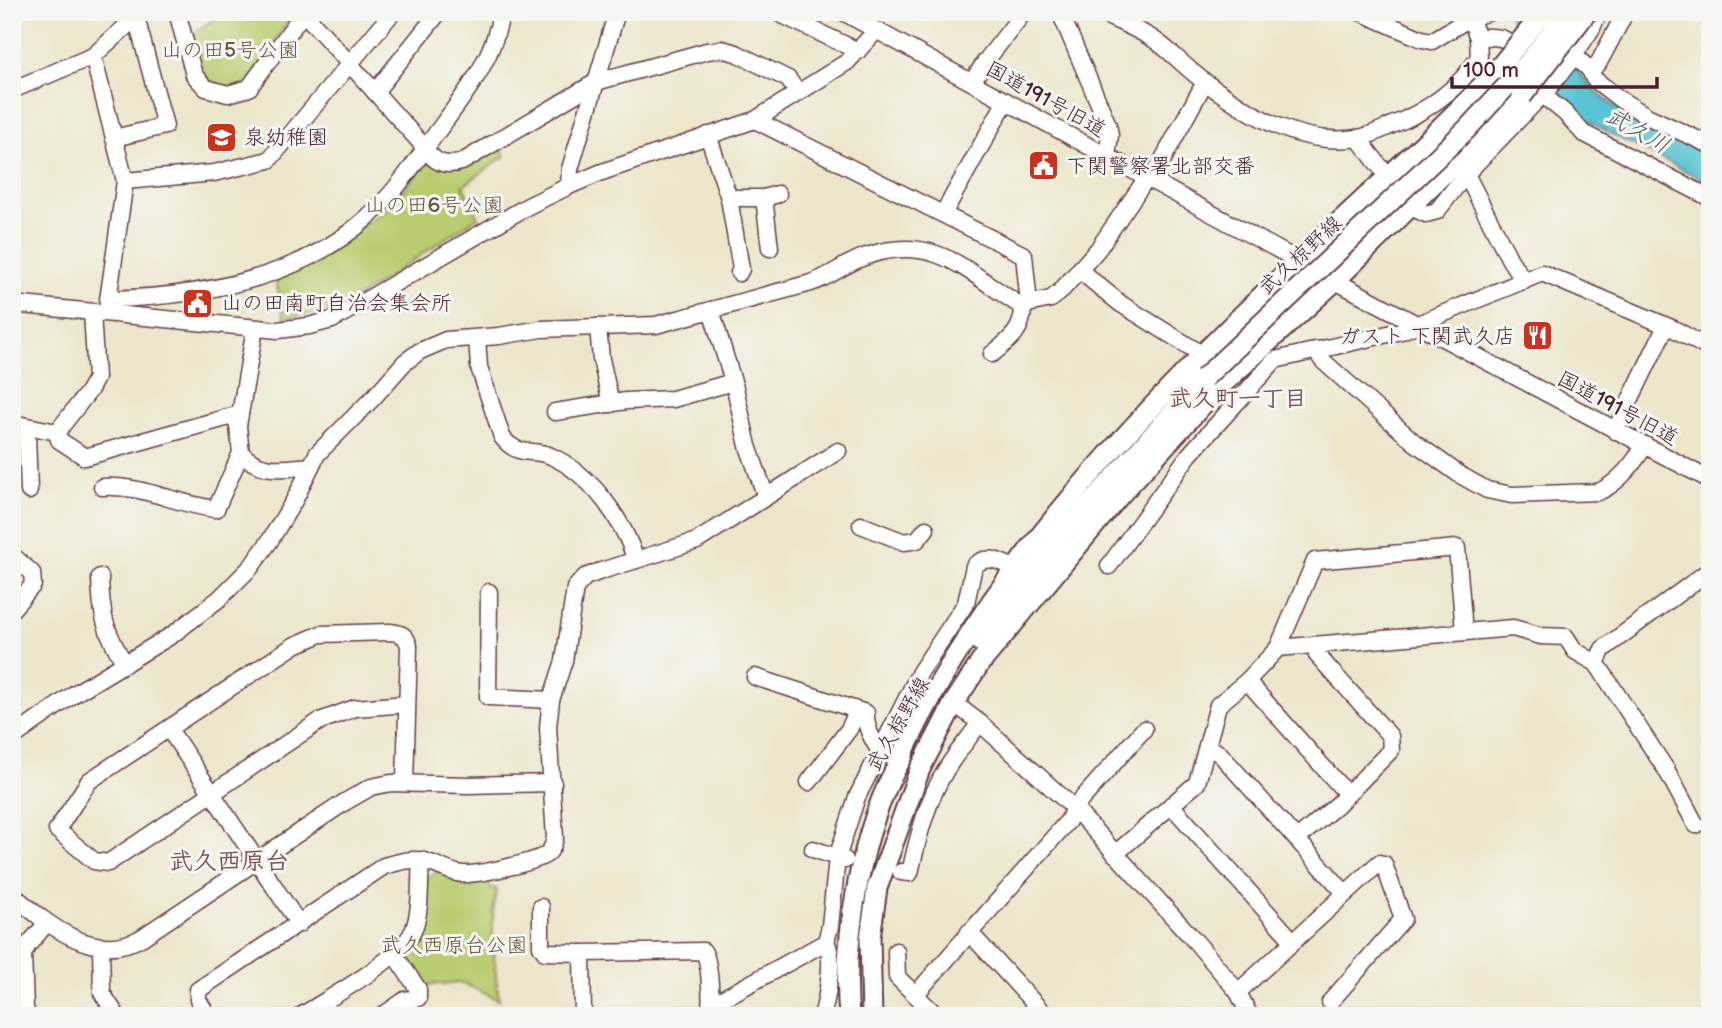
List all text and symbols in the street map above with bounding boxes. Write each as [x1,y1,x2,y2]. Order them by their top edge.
park label: 山の田5号公園 [161,38,299,63]
scale bar [1452,46,1657,90]
street label: 国道191号旧道 [981,56,1110,143]
text: 100 m [1463,58,1519,83]
water label: 武久川 [1601,101,1674,160]
school or university icon: 泉幼稚園 [204,120,238,154]
place label: 泉幼稚園 [244,125,328,150]
public building icon: 下関警察署北部交番 [1026,149,1060,183]
place label: 下関警察署北部交番 [1066,154,1255,179]
park label: 山の田6号公園 [365,193,503,218]
street label: 武久椋野線 [1253,210,1347,300]
public building icon: 山の田南町自治会集会所 [181,286,215,320]
place label: 山の田南町自治会集会所 [221,291,452,316]
restaurant icon: ガスト 下関武久店 [1521,319,1555,353]
place label: ガスト 下関武久店 [1339,324,1515,349]
street label: 国道191号旧道 [1553,366,1683,451]
district label: 武久町一丁目 [1169,385,1307,413]
street label: 武久椋野線 [861,673,936,776]
district label: 武久西原台 [169,847,289,876]
park label: 武久西原台公園 [381,933,528,958]

